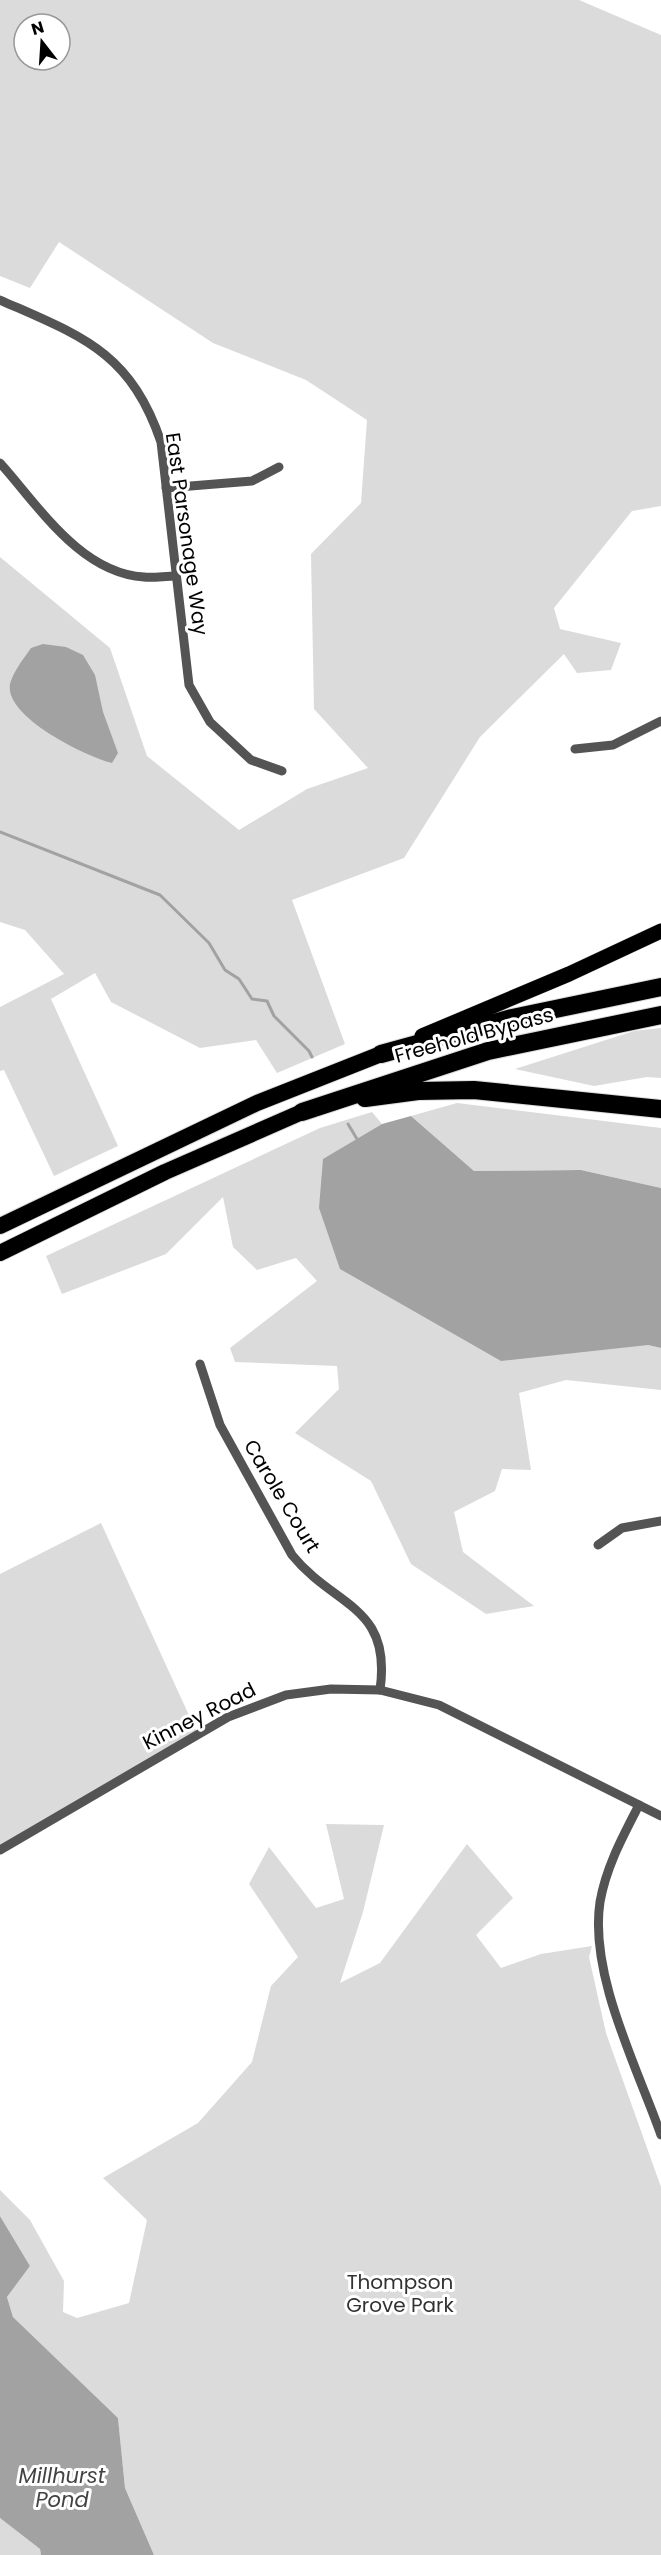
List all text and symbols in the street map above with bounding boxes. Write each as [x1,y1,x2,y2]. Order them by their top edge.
north arrow [12,12,72,72]
text: N [29,15,47,41]
street label: East Parsonage Way [159,431,215,637]
street label: Freehold Bypass [392,1000,556,1070]
street label: Carole Court [237,1434,327,1558]
street label: Kinney Road [138,1675,260,1757]
park label: Thompson Grove Park [346,2268,455,2319]
water label: Millhurst Pond [19,2461,106,2514]

